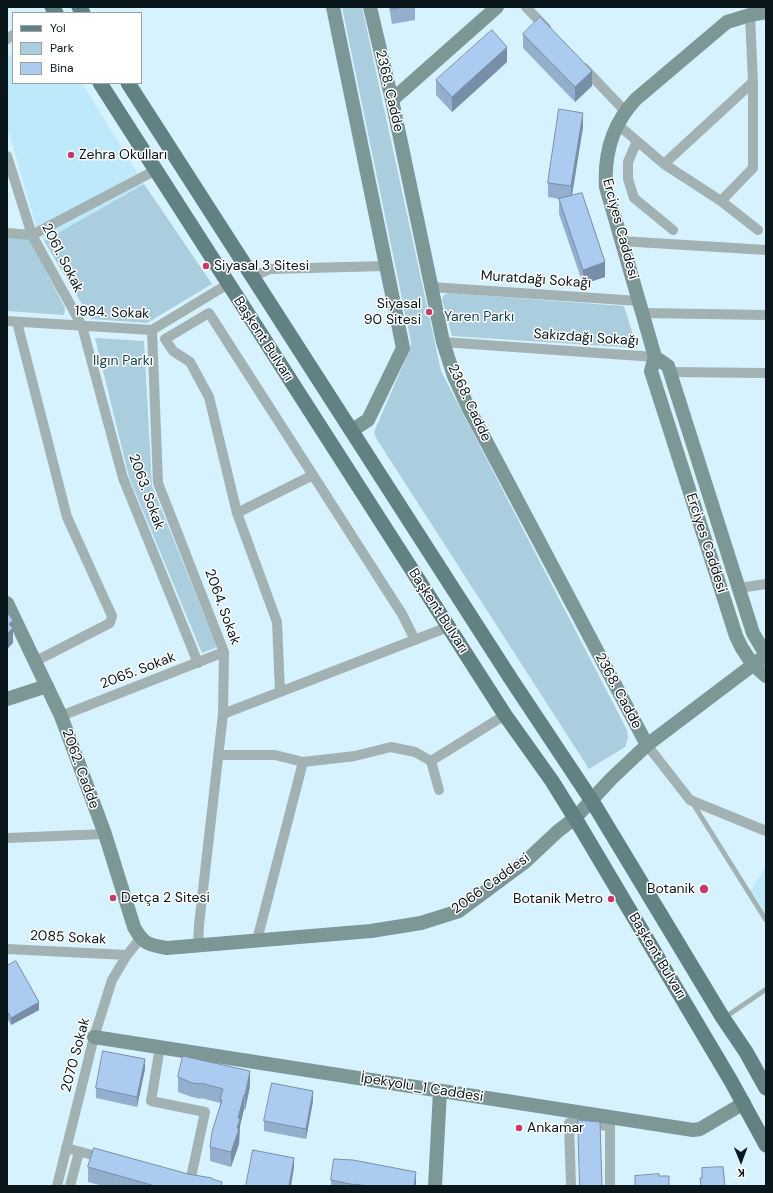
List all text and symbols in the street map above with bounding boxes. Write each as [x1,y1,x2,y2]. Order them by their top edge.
legend [12,12,142,84]
text: Yol [50,20,66,36]
text: Park [50,40,74,56]
street label: 2368. Cadde [371,49,407,133]
text: Bina [50,60,74,76]
place label: Zehra Okulları [79,147,167,163]
marker: Zehra Okulları [66,150,76,160]
street label: Erciyes Caddesi [598,177,642,281]
street label: 2061. Sokak [37,221,87,295]
place label: Siyasal 3 Sitesi [214,258,309,274]
marker: Siyasal 3 Sitesi [201,261,211,271]
street label: Muratdağı Sokağı [480,268,592,292]
street label: Başkent Bulvarı [229,294,297,384]
place label: Siyasal 90 Sitesi [364,296,421,328]
street label: 1984. Sokak [74,303,150,323]
marker: Siyasal 90 Sitesi [424,307,434,317]
park label: Yaren Parkı [444,309,514,325]
street label: Sakızdağı Sokağı [533,326,639,350]
park label: Ilgın Parkı [93,353,153,369]
street label: 2368. Cadde [444,362,494,444]
street label: 2063. Sokak [125,452,167,532]
street label: Erciyes Caddesi [682,491,730,595]
street label: Başkent Bulvarı [404,566,472,656]
street label: 2064. Sokak [201,567,243,647]
street label: 2065. Sokak [98,649,178,693]
street label: 2368. Cadde [591,650,645,732]
street label: 2062. Cadde [58,727,102,811]
street label: 2066 Caddesi [449,850,533,918]
place label: Botanik [647,881,695,897]
marker: Botanik [698,883,710,895]
place label: Detça 2 Sitesi [121,890,210,906]
place label: Botanik Metro [513,891,603,907]
marker: Detça 2 Sitesi [108,893,118,903]
marker: Botanik Metro [606,894,616,904]
street label: Başkent Bulvarı [625,910,689,1002]
street label: 2085 Sokak [29,928,107,948]
street label: 2070 Sokak [58,1016,94,1094]
street label: İpekyolu_1 Caddesi [360,1070,484,1106]
place label: Ankamar [527,1120,584,1136]
marker: Ankamar [514,1123,524,1133]
north arrow [721,1141,761,1181]
text: K [737,1166,745,1180]

